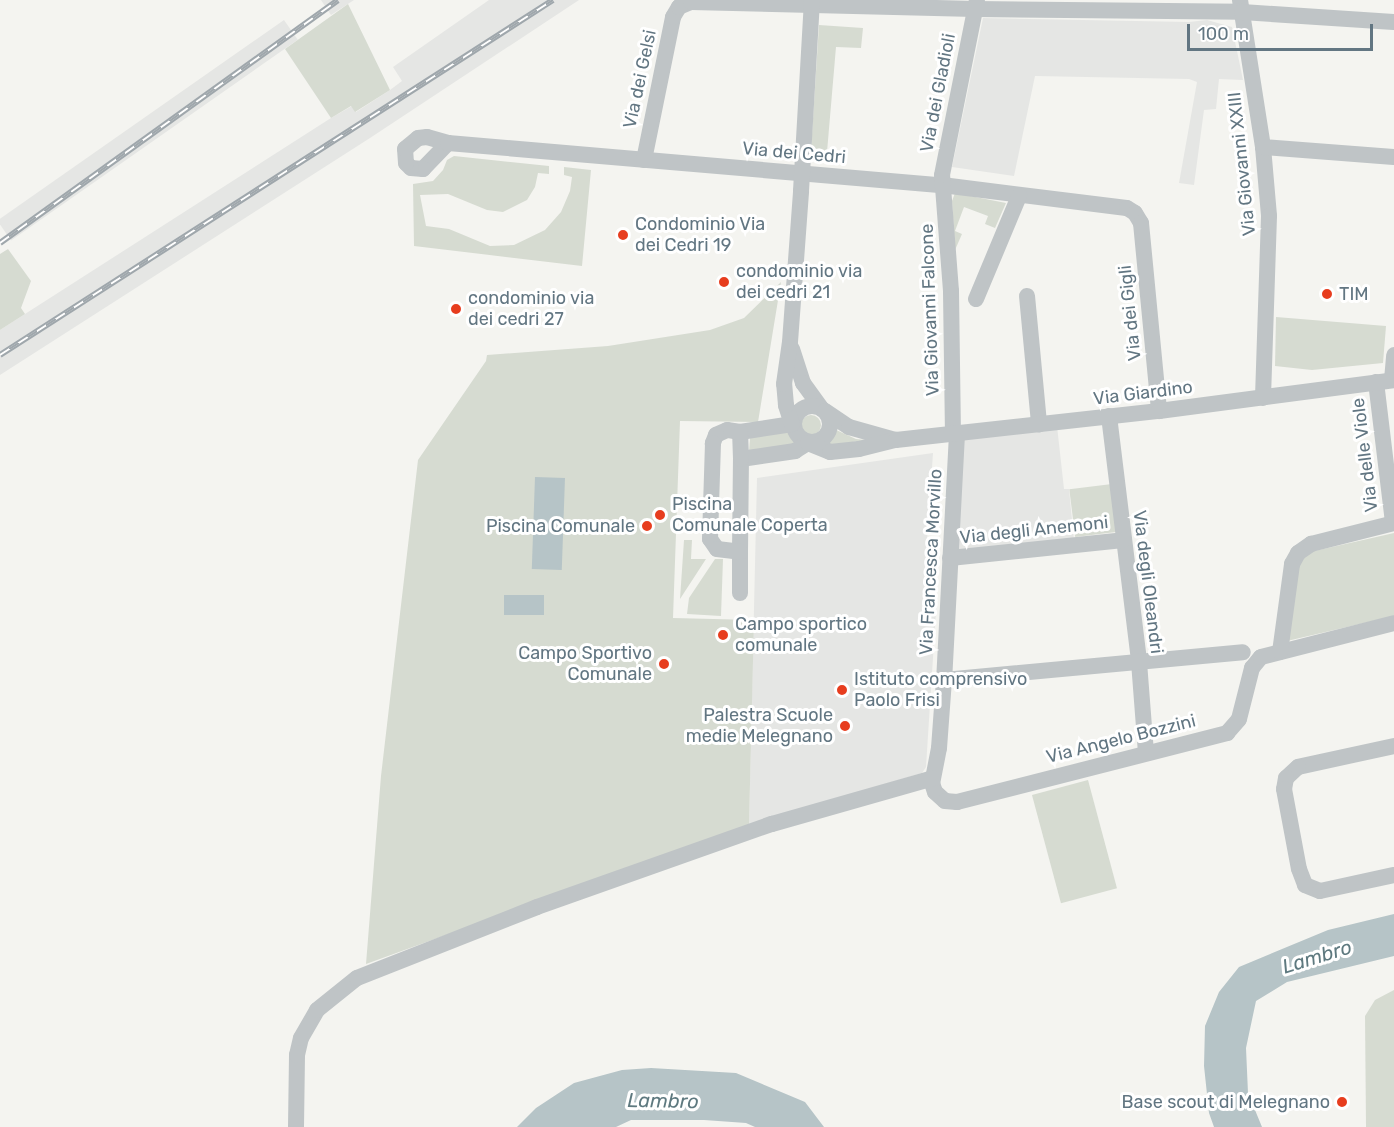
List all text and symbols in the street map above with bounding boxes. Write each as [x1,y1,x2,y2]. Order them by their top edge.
scale bar [1190,12,1376,50]
text: 100 m [1198,23,1249,45]
street label: Via dei Gelsi [619,28,661,130]
street label: Via dei Gladioli [916,32,960,154]
street label: Via Giovanni XXIII [1224,91,1260,237]
street label: Via dei Cedri [741,138,847,168]
place label: Condominio Via dei Cedri 19 [635,214,766,256]
street label: Via Giovanni Falcone [916,223,944,397]
marker: Condominio Via dei Cedri 19 [616,228,630,242]
place label: condominio via dei cedri 21 [736,261,863,304]
street label: Via dei Gigli [1114,264,1146,362]
marker: condominio via dei cedri 21 [717,275,731,289]
place label: TIM [1339,283,1369,305]
marker: TIM [1320,287,1334,301]
place label: condominio via dei cedri 27 [468,288,595,330]
marker: condominio via dei cedri 27 [449,302,463,316]
street label: Via Giardino [1092,376,1194,410]
street label: Via delle Viole [1347,396,1383,514]
street label: Via Francesca Morvillo [915,468,947,656]
place label: Piscina Comunale Coperta [672,494,828,536]
marker: Piscina Comunale Coperta [653,508,667,522]
street label: Via degli Oleandri [1128,509,1168,655]
street label: Via degli Anemoni [958,511,1110,549]
place label: Piscina Comunale [486,515,635,537]
marker: Piscina Comunale [640,519,654,533]
place label: Campo sportico comunale [735,614,867,656]
marker: Campo sportico comunale [716,628,730,642]
place label: Campo Sportivo Comunale [518,643,652,686]
marker: Campo Sportivo Comunale [657,657,671,671]
place label: Istituto comprensivo Paolo Frisi [854,669,1027,712]
marker: Istituto comprensivo Paolo Frisi [835,683,849,697]
place label: Palestra Scuole medie Melegnano [686,705,833,748]
street label: Via Angelo Bozzini [1044,710,1198,768]
marker: Palestra Scuole medie Melegnano [838,719,852,733]
water label: Lambro [1279,935,1355,979]
water label: Lambro [627,1088,699,1114]
place label: Base scout di Melegnano [1122,1091,1330,1113]
marker: Base scout di Melegnano [1335,1095,1349,1109]

